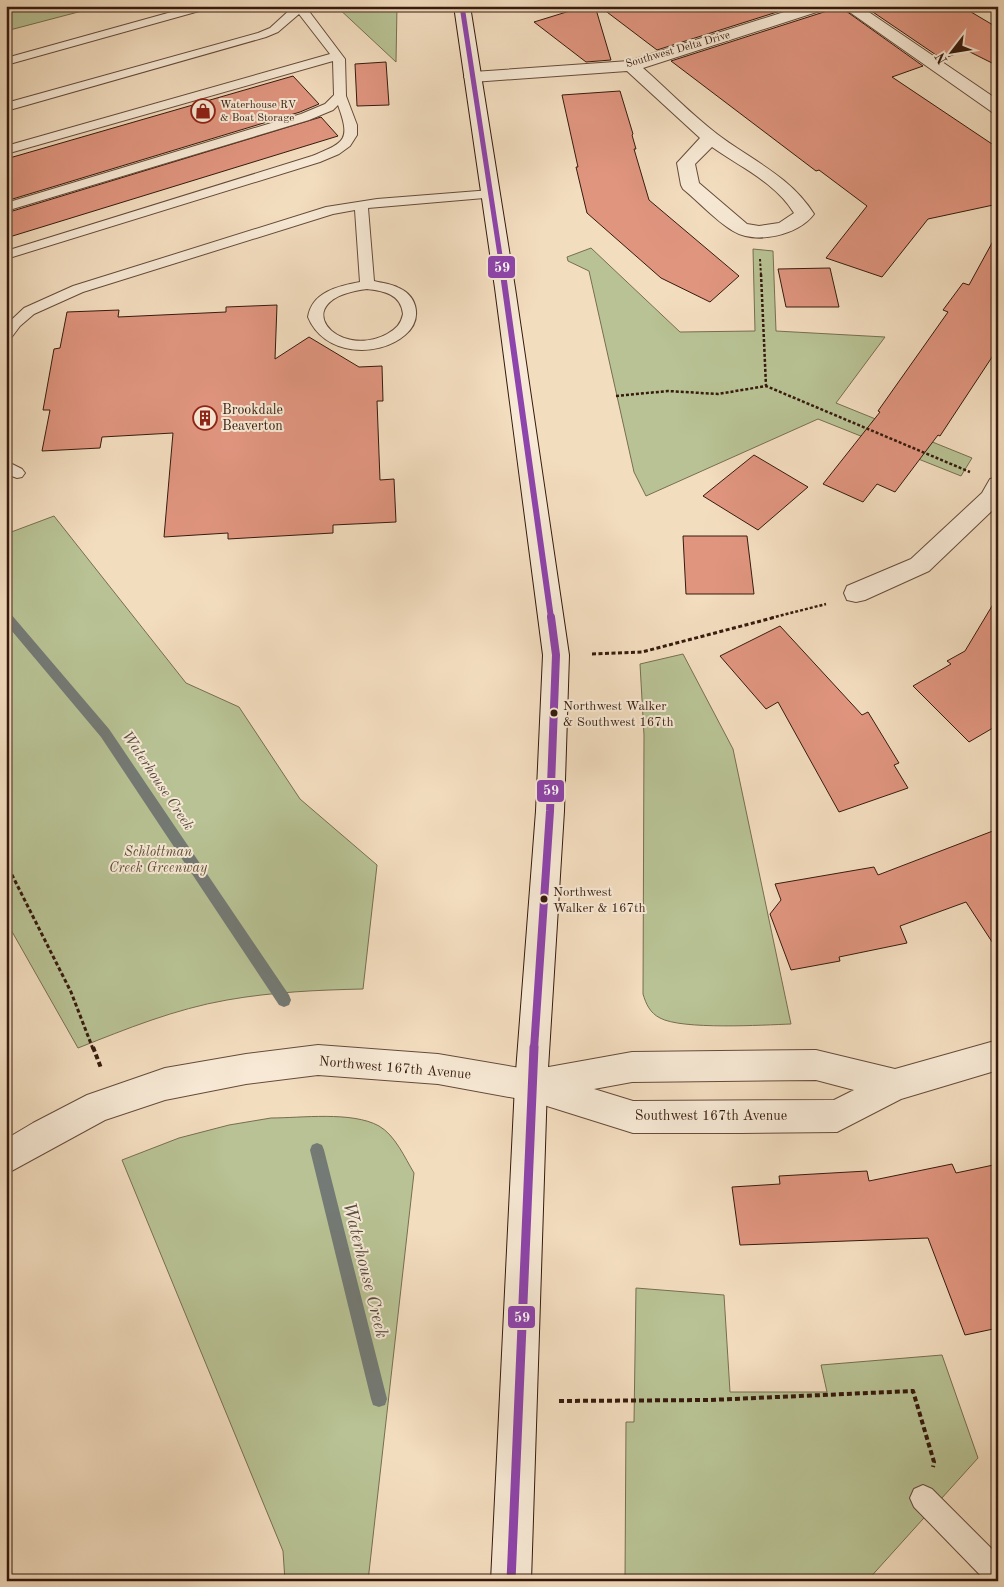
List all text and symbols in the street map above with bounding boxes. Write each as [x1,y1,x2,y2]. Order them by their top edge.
north arrow [926,28,976,78]
street label: Southwest Delta Drive [625,30,731,70]
text: N [933,50,950,66]
shop icon: Waterhouse RV & Boat Storage [190,98,216,124]
place label: Waterhouse RV & Boat Storage [220,100,297,124]
line badge: 59 [487,255,516,279]
text: 59 [494,261,510,275]
place label: Brookdale Beaverton [222,403,283,433]
building icon: Brookdale Beaverton [192,405,218,431]
place label: Northwest Walker & Southwest 167th [563,700,673,729]
marker: Northwest Walker & Southwest 167th [549,708,559,718]
water label: Waterhouse Creek [118,729,196,833]
line badge: 59 [536,779,565,803]
text: 59 [543,784,559,798]
park label: Schlottman Creek Greenway [109,845,208,876]
place label: Northwest Walker & 167th [553,886,646,915]
marker: Northwest Walker & 167th [539,894,549,904]
street label: Northwest 167th Avenue [318,1054,472,1082]
street label: Southwest 167th Avenue [635,1109,787,1123]
water label: Waterhouse Creek [339,1200,391,1340]
line badge: 59 [507,1305,536,1329]
text: 59 [514,1311,530,1325]

